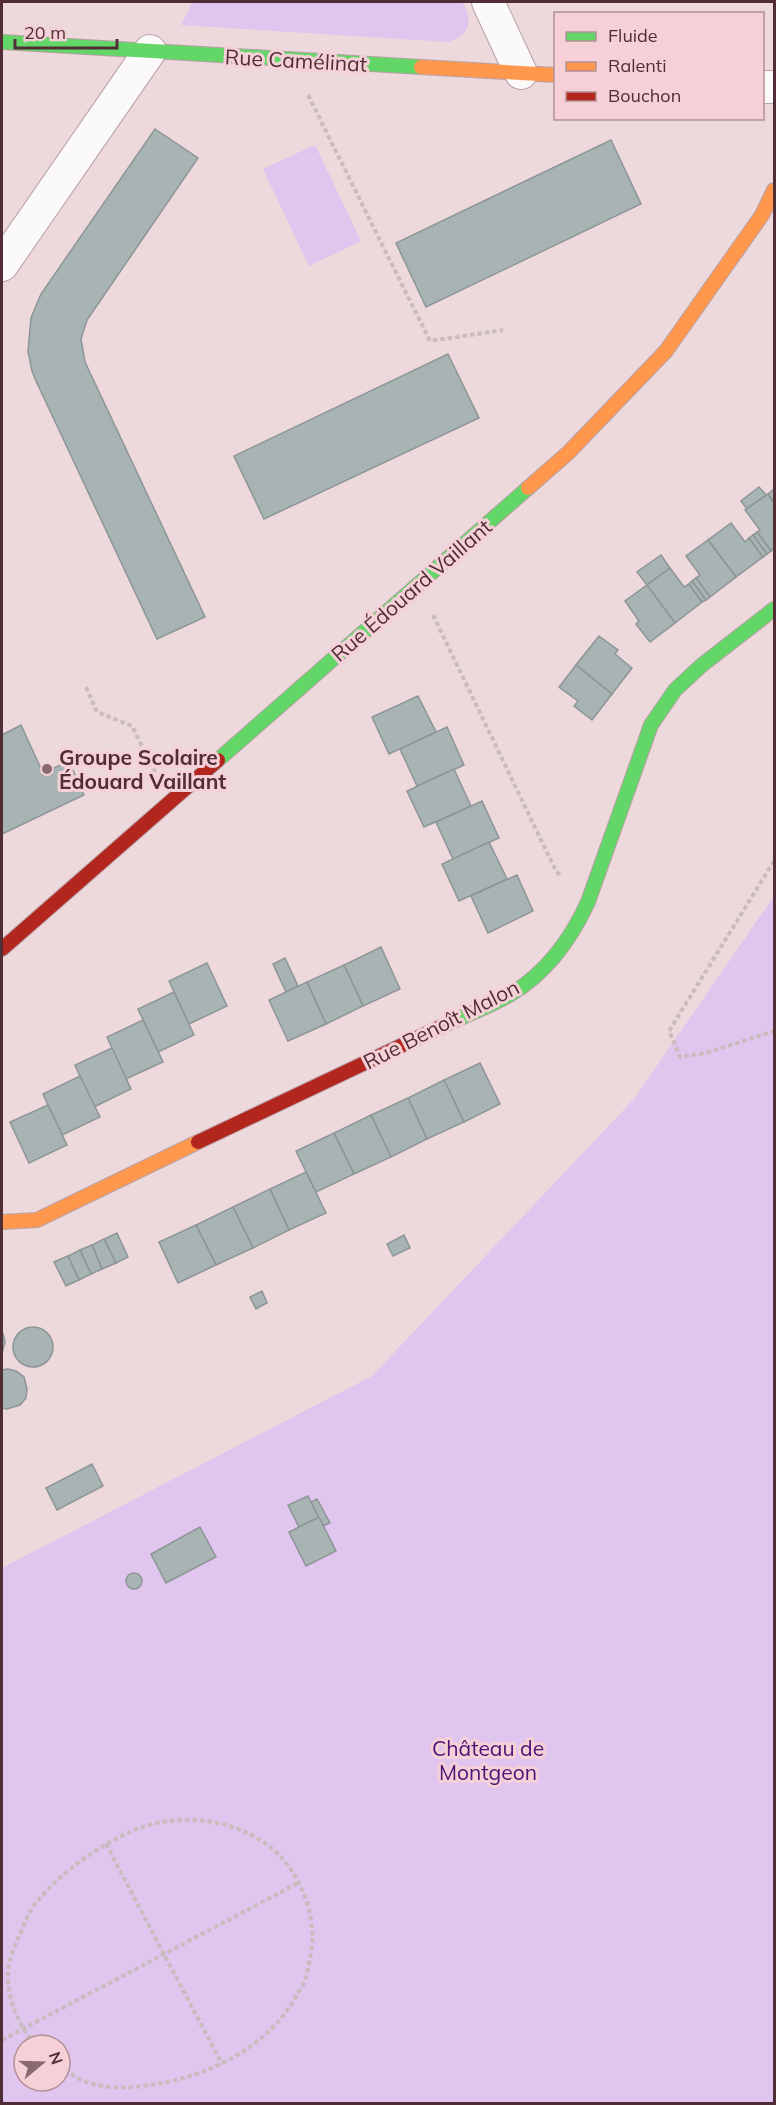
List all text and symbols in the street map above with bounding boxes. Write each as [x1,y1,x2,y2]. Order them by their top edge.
scale bar [15,12,117,50]
legend [554,12,764,120]
text: 20 m [24,21,66,44]
text: Fluide [608,24,658,47]
street label: Rue Camélinat [224,43,368,77]
text: Ralenti [608,54,666,77]
text: Bouchon [608,84,681,107]
street label: Rue Édouard Vaillant [325,513,497,667]
place label: Groupe Scolaire Édouard Vaillant [59,744,226,794]
marker: Groupe Scolaire Édouard Vaillant [40,762,54,776]
street label: Rue Benoît Malon [359,974,523,1074]
park label: Château de Montgeon [432,1735,544,1785]
north arrow [12,2033,72,2093]
text: N [45,2049,68,2067]

